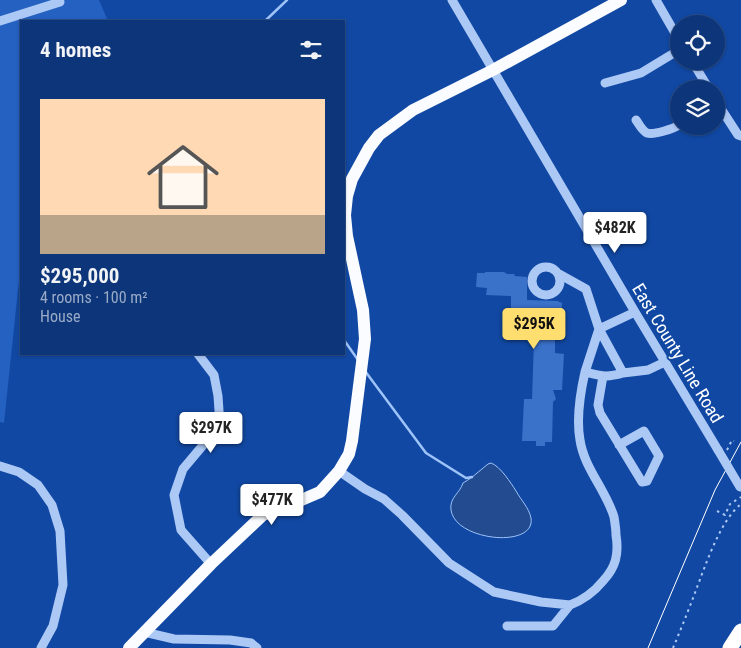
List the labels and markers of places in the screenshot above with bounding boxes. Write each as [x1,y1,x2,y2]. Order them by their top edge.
pin: $482K [580,212,650,254]
pin: $295K [499,308,569,350]
pin: $297K [176,412,246,454]
pin: $477K [237,484,307,526]

